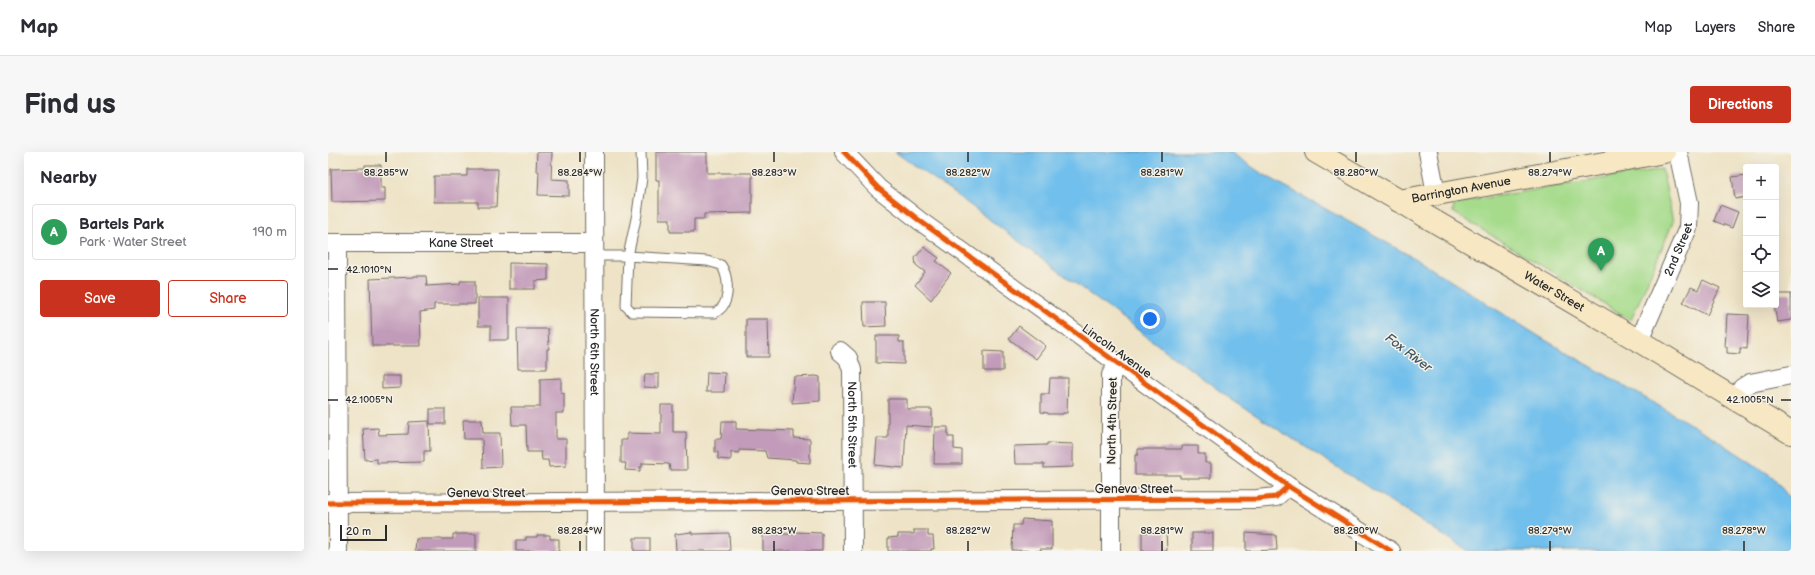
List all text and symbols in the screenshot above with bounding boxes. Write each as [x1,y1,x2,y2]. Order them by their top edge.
text: Map [20,16,58,39]
text: Map [1644,19,1672,36]
text: Layers [1694,19,1736,36]
text: Share [1758,19,1795,36]
button: Directions [1690,86,1791,123]
text: Find us [24,88,116,121]
map controls [1743,164,1779,308]
button: + [1743,164,1779,200]
text: 88.285°W [364,167,408,179]
text: 88.284°W [558,167,602,179]
text: 88.283°W [751,167,797,179]
text: 88.282°W [946,167,990,179]
text: 88.281°W [1141,167,1183,179]
text: 88.280°W [1334,167,1378,179]
text: 88.279°W [1528,167,1572,179]
text: Nearby [40,168,97,188]
street label: Barrington Avenue [1410,174,1512,207]
button: − [1743,200,1779,236]
text: Bartels Park [79,215,164,234]
street label: 2nd Street [1661,222,1696,278]
text: A [50,224,58,240]
text: 190 m [253,224,287,240]
text: Park · Water Street [79,234,186,250]
street label: Kane Street [429,236,493,251]
button: locate [1743,236,1779,272]
pin: A [1588,238,1614,271]
text: 42.1010°N [346,264,392,276]
street label: Water Street [1521,268,1587,316]
button: layers [1743,272,1779,308]
button: Save [40,280,160,317]
button: Share [168,280,288,317]
street label: North 6th Street [586,308,602,396]
your location [1140,309,1160,329]
street label: Lincoln Avenue [1079,321,1155,382]
water label: Fox River [1382,330,1436,376]
street label: North 4th Street [1104,377,1121,465]
street label: North 5th Street [844,381,860,469]
text: 42.1005°N [345,394,393,406]
text: 42.1005°N [1726,394,1774,406]
street label: Geneva Street [1095,482,1173,497]
street label: Geneva Street [771,484,849,499]
street label: Geneva Street [447,486,525,501]
scale bar [340,523,387,542]
text: 20 m [346,525,371,538]
text: 88.284°W [558,525,602,537]
text: 88.283°W [751,525,797,537]
text: 88.282°W [946,525,990,537]
text: 88.281°W [1141,525,1183,537]
text: 88.280°W [1334,525,1378,537]
text: 88.279°W [1528,525,1572,537]
text: 88.278°W [1722,525,1766,537]

